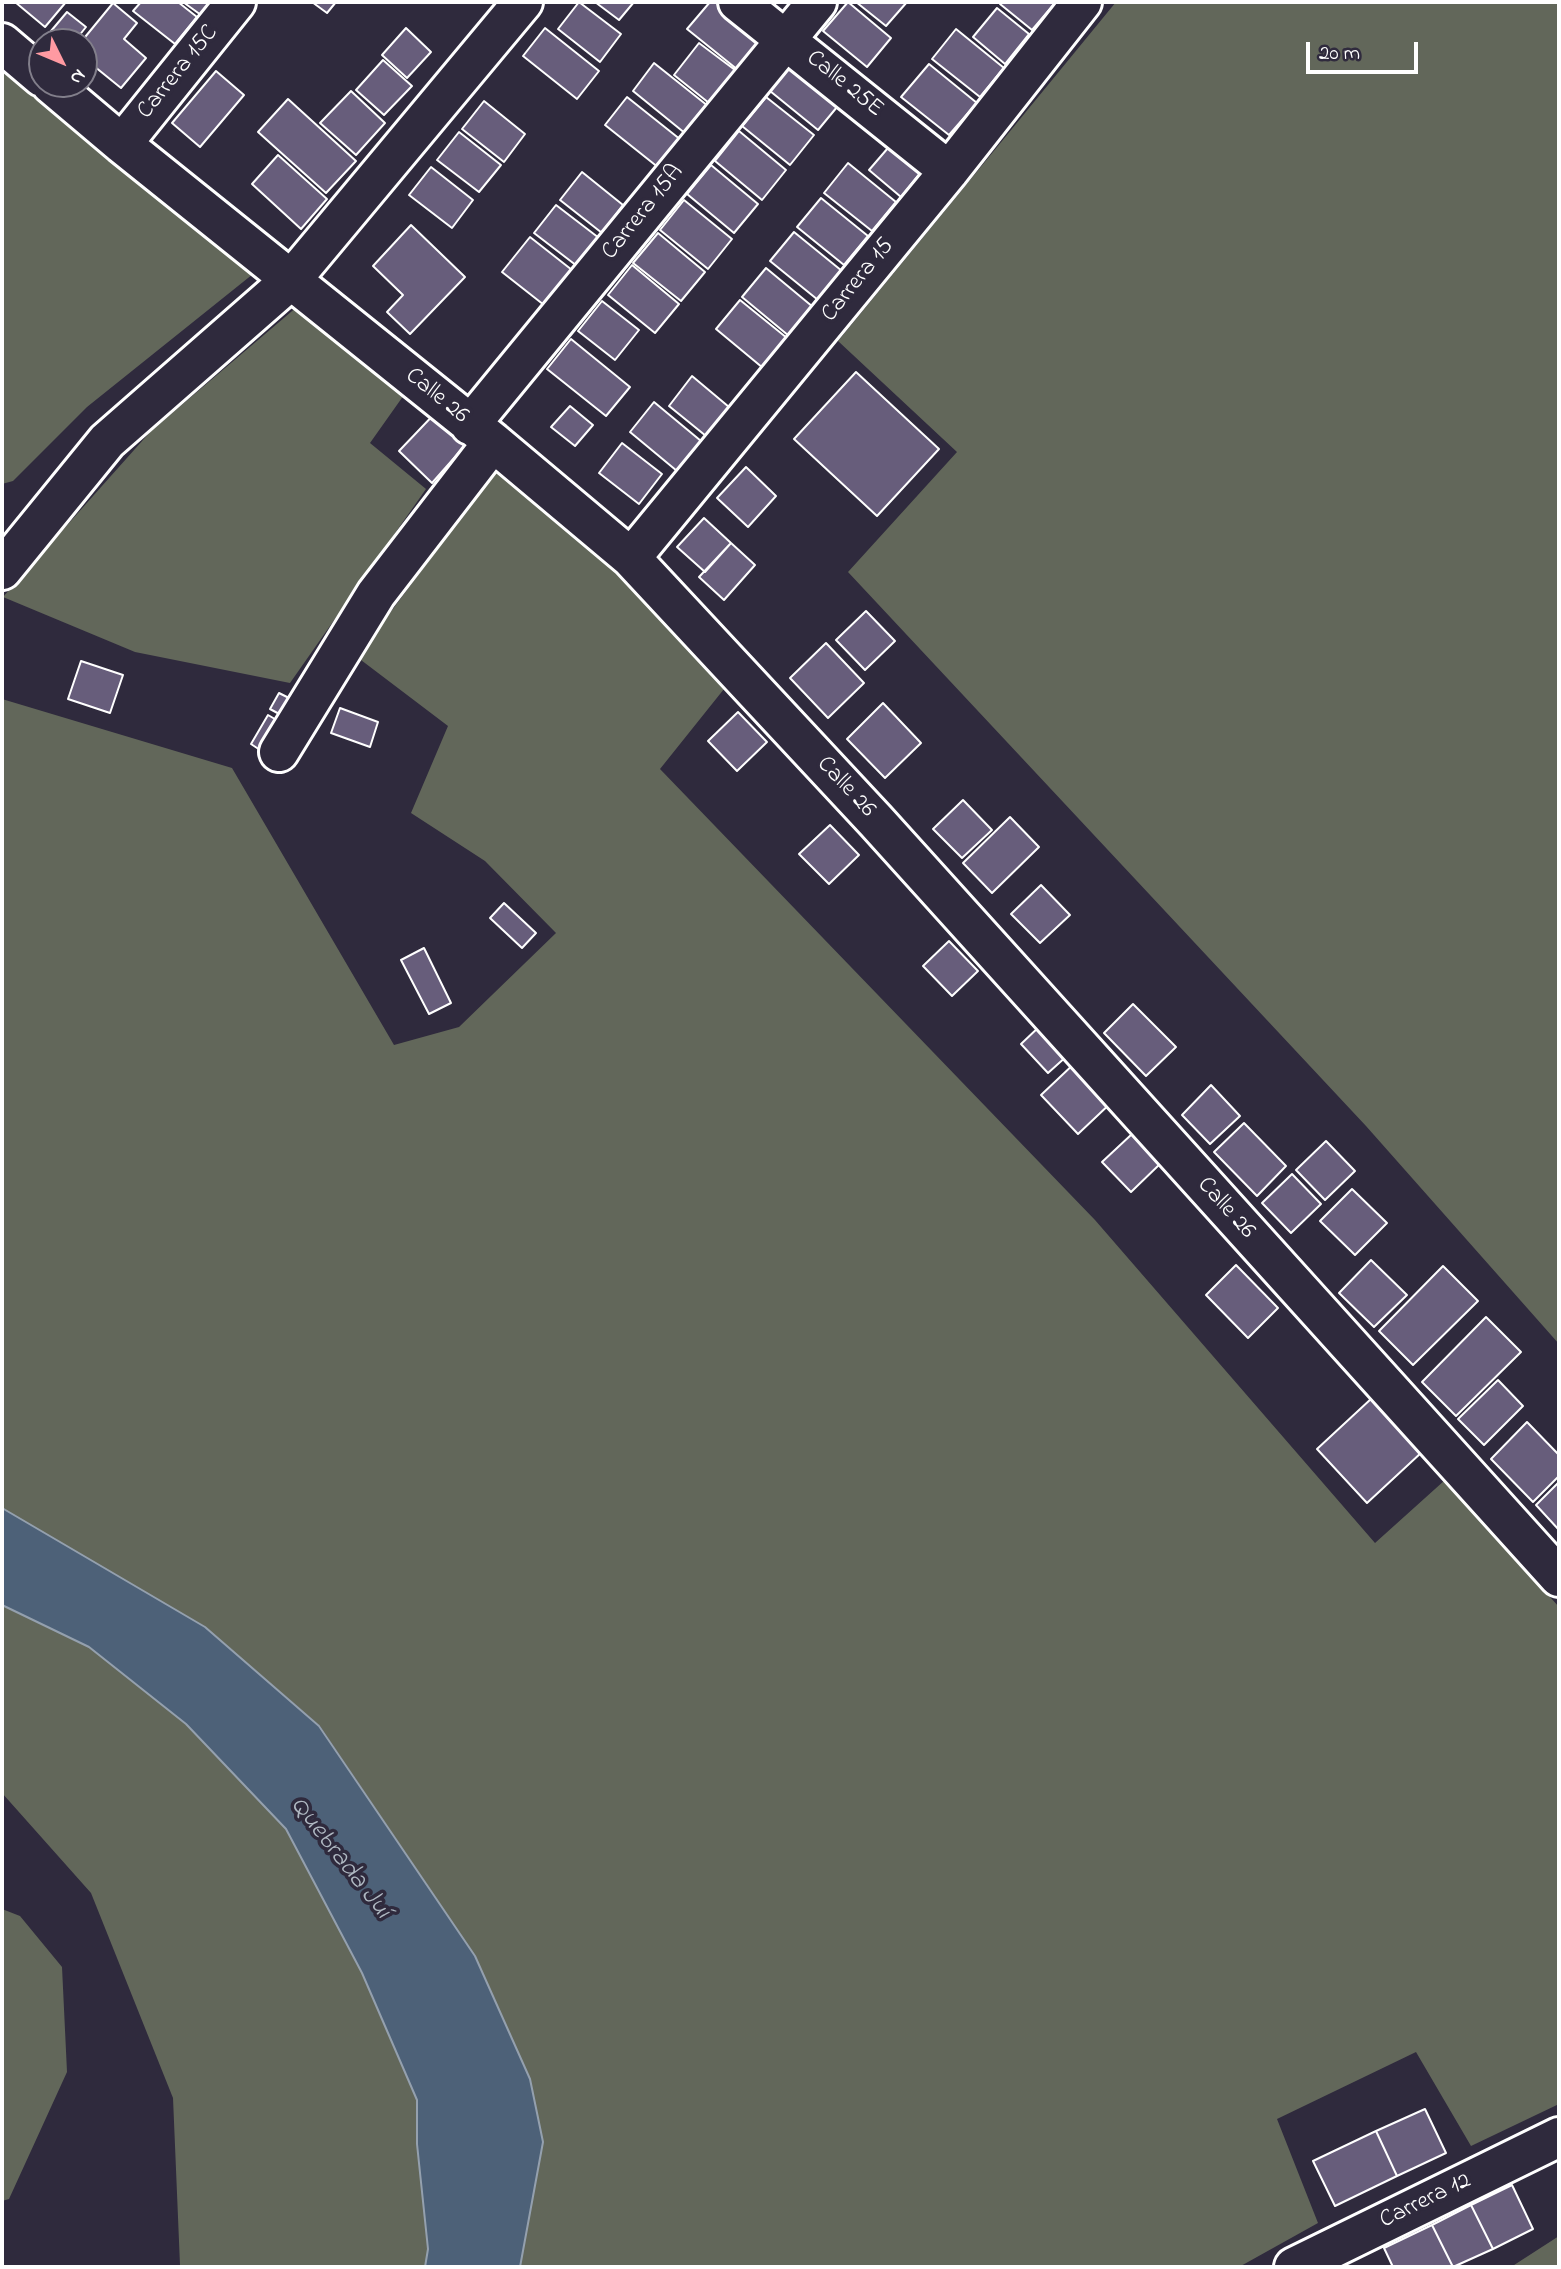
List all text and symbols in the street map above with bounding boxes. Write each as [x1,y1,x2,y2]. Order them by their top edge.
street label: Carrera 15C [132,20,226,126]
north arrow [28,28,98,98]
scale bar [1309,28,1421,72]
text: 20 m [1319,39,1360,69]
street label: Calle 25E [800,45,888,125]
text: N [63,62,92,90]
street label: Carrera 15A [597,160,691,266]
street label: Carrera 15 [816,233,902,329]
street label: Calle 26 [398,363,474,431]
street label: Calle 26 [809,751,881,825]
street label: Calle 26 [1190,1172,1260,1246]
water label: Quebrada Juí [282,1792,396,1926]
street label: Carrera 12 [1376,2168,1476,2236]

